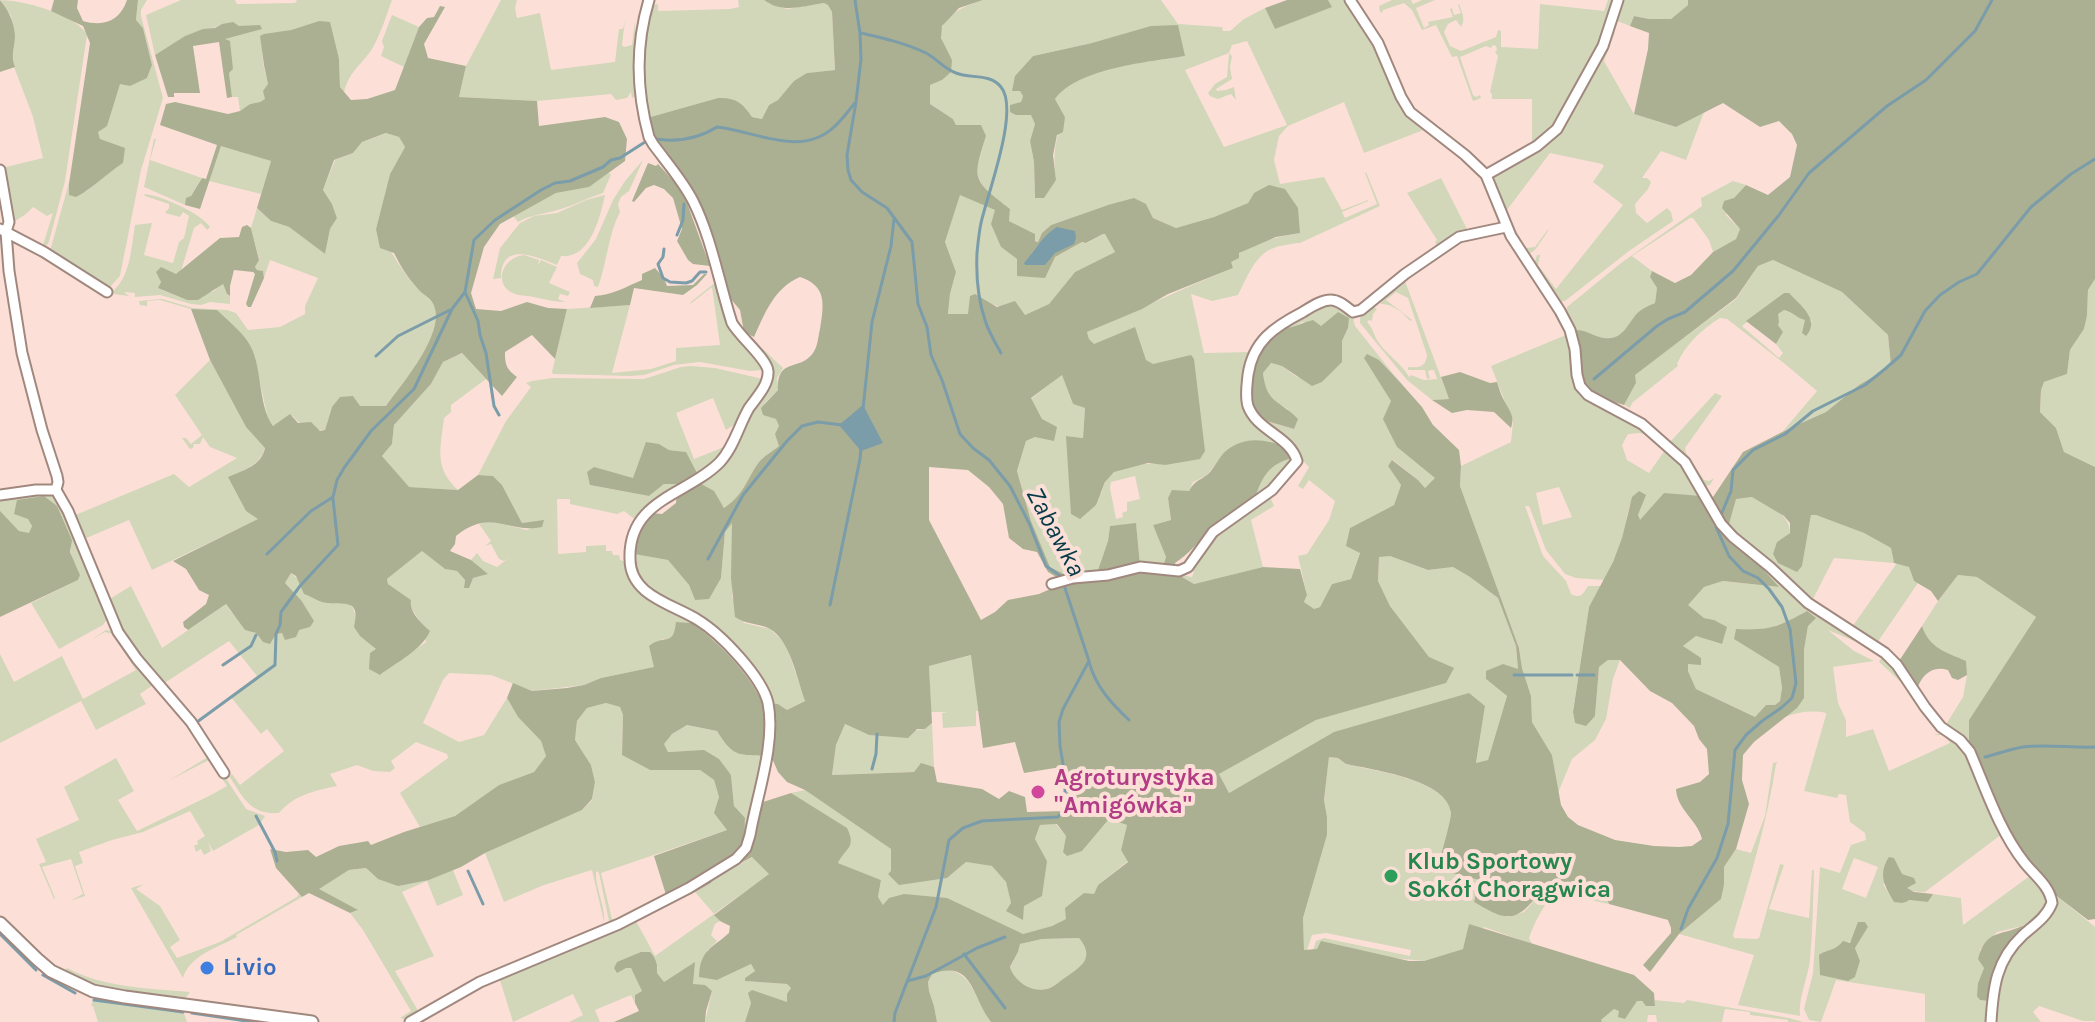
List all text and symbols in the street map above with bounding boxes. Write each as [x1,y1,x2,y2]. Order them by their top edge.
water label: Zabawka [1018,482,1092,582]
place label: Agroturystyka "Amigówka" [1054,764,1214,820]
marker: Agroturystyka "Amigówka" [1029,783,1047,801]
place label: Klub Sportowy Sokół Chorągwica [1407,848,1611,904]
marker: Klub Sportowy Sokół Chorągwica [1382,867,1400,885]
place label: Livio [223,954,277,982]
marker: Livio [198,959,216,977]

